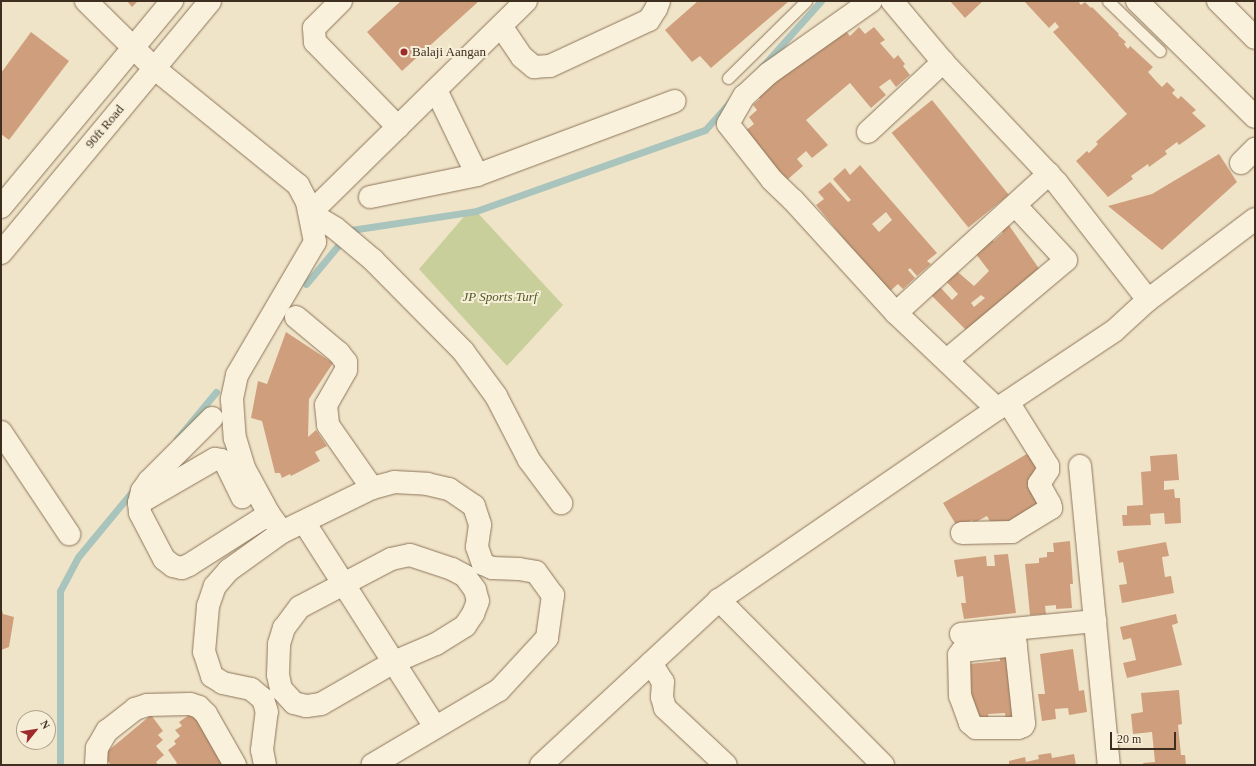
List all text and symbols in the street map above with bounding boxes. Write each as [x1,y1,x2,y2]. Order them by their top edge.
place label: Balaji Aangan [412,44,487,60]
marker: Balaji Aangan [399,47,409,57]
street label: 90ft Road [82,102,128,152]
park label: JP Sports Turf [462,289,538,305]
north arrow [16,710,56,750]
text: N [38,718,53,731]
scale bar [1112,724,1178,750]
text: 20 m [1117,732,1141,746]

